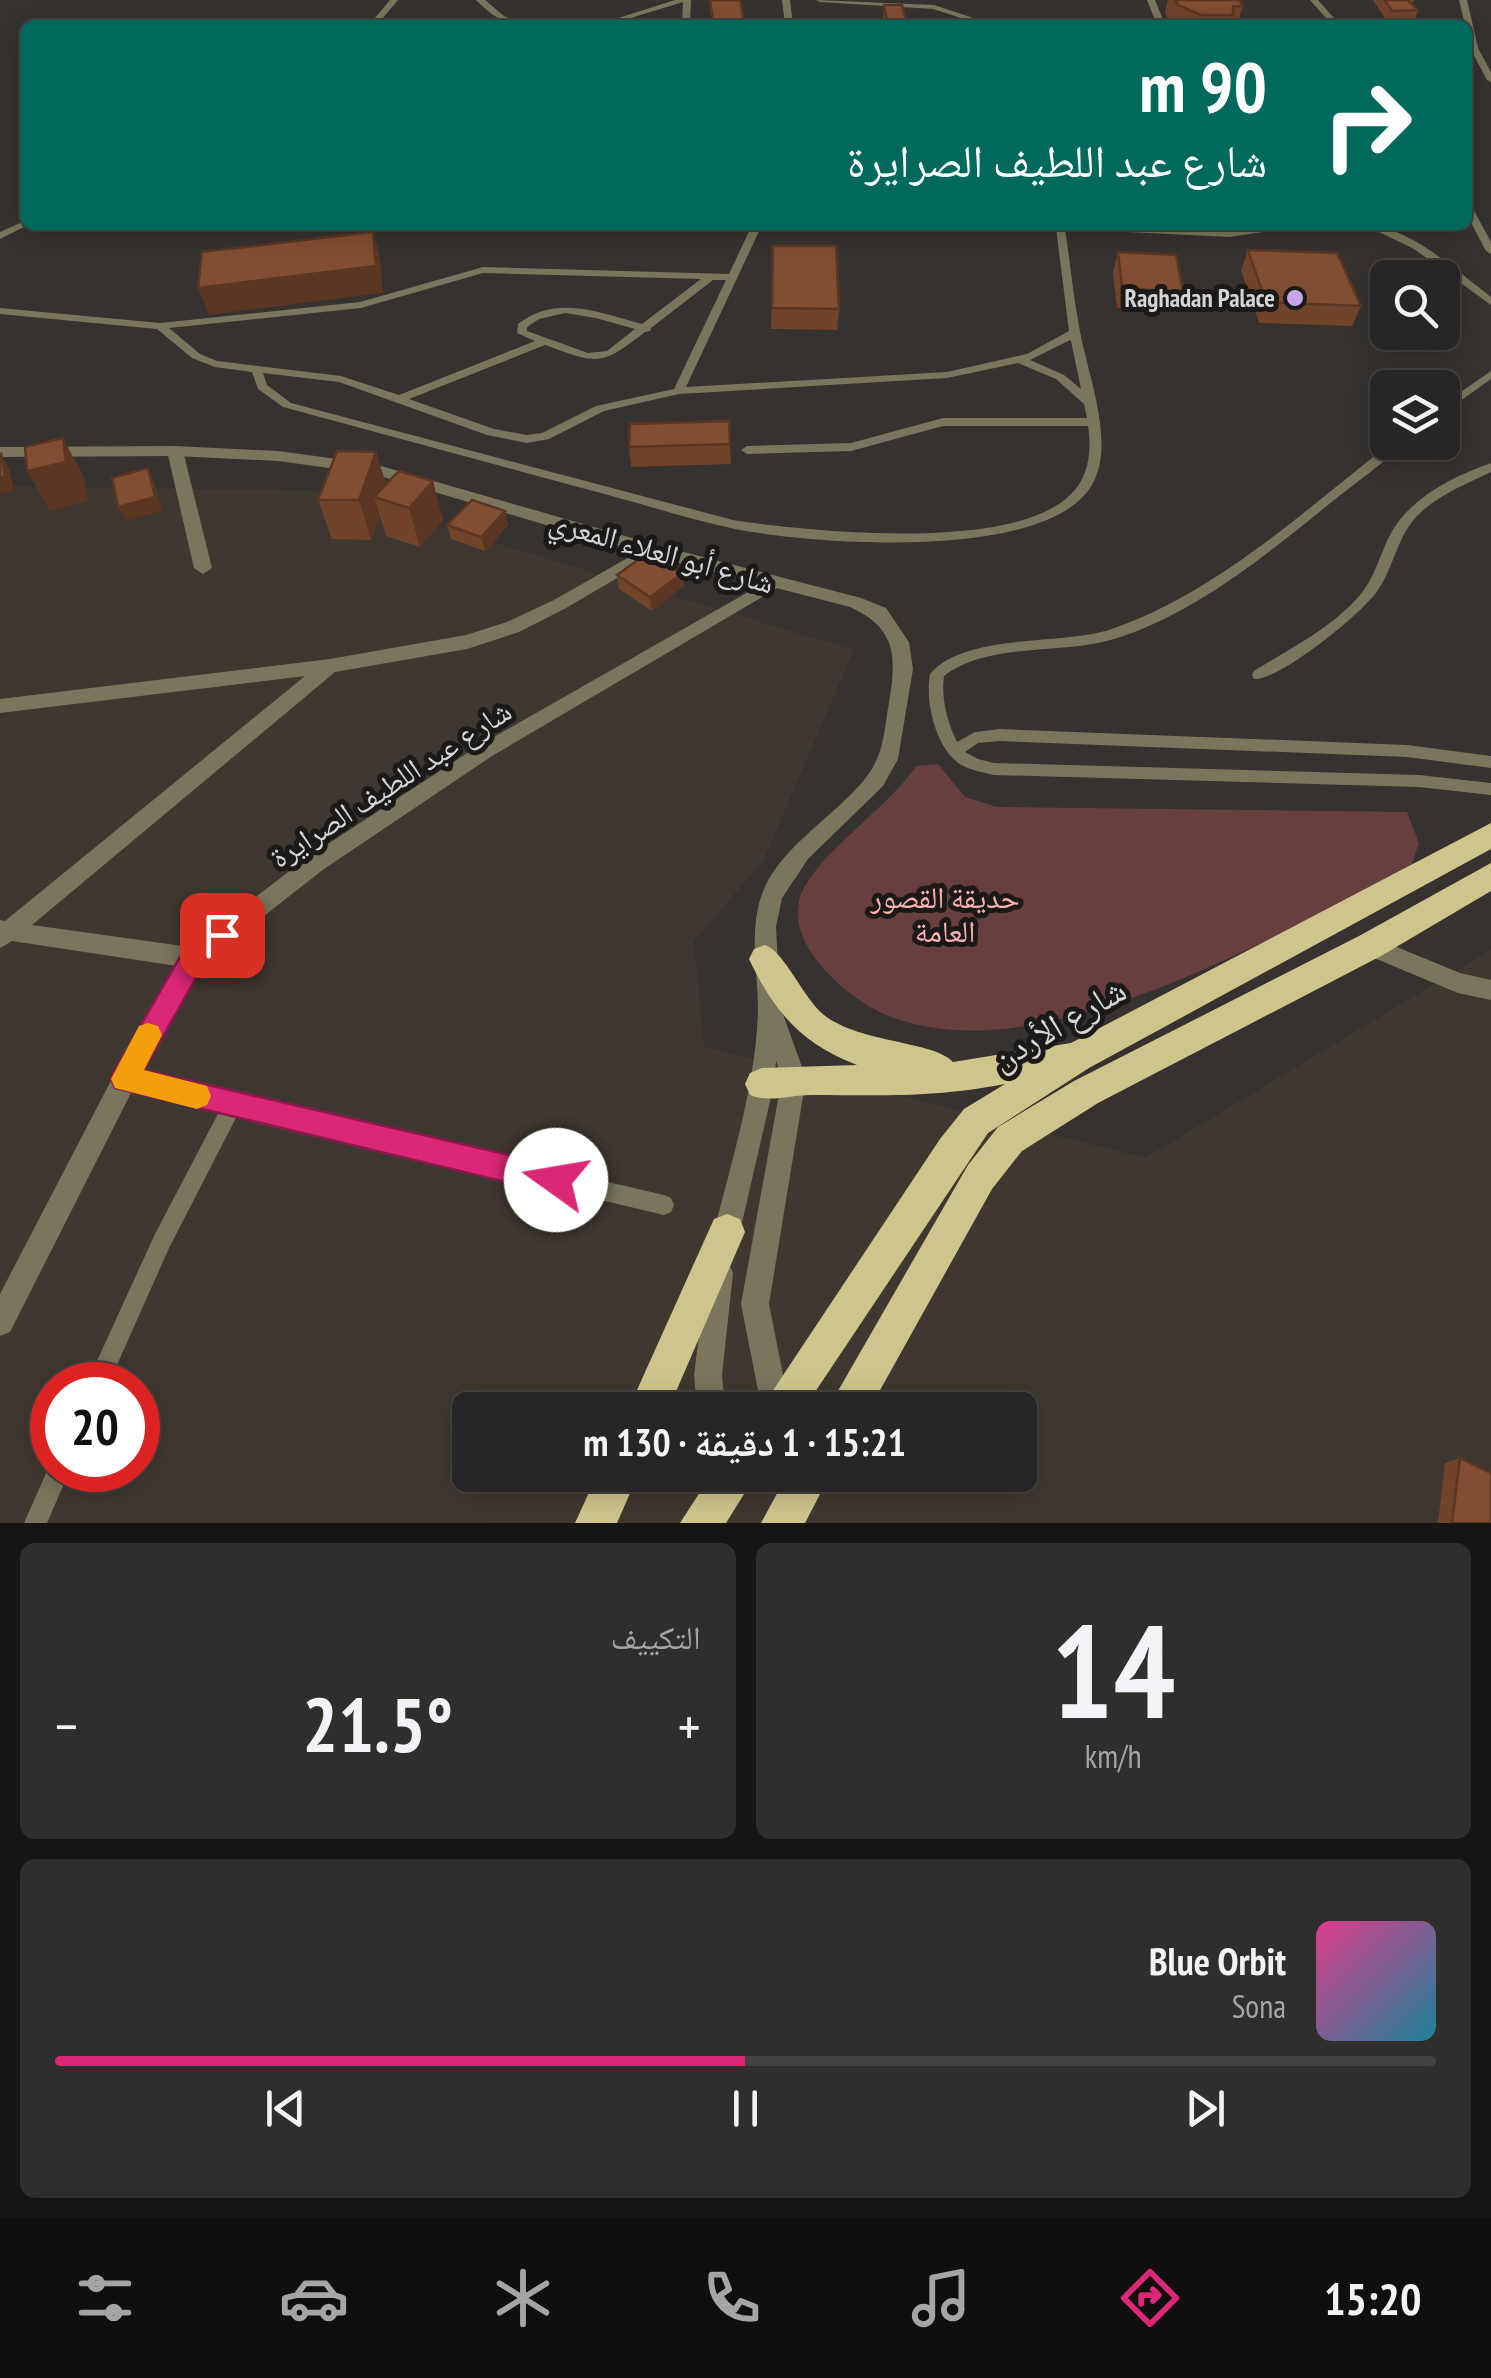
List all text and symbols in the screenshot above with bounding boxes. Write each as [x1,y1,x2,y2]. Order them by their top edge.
text: 90 m [1139,41,1267,131]
icon: right [1302,60,1432,190]
text: شارع عبد اللطيف الصرايرة [847,131,1267,189]
map controls [1370,260,1460,460]
button: search [1370,260,1460,350]
place label: Raghadan Palace [1124,282,1275,314]
marker: Raghadan Palace [1284,287,1306,309]
button: layers [1370,370,1460,460]
street label: شارع أبو العلاء المعري [544,500,779,607]
street label: شارع عبد اللطيف الصرايرة [262,690,519,876]
park label: حديقة القصور العامة [869,877,1020,950]
pin [180,893,265,978]
icon: arrive [195,908,250,963]
street label: شارع الأردن [982,966,1134,1080]
position arrow [504,1128,608,1232]
speed limit sign: 20 [30,1362,160,1492]
text: 15:21 · 1 دقيقة · 130 m [583,1417,906,1466]
text: 14 [1051,1586,1175,1754]
text: التكييف [611,1616,701,1658]
text: 21.5° [302,1676,453,1773]
text: − [55,1690,78,1761]
text: + [678,1690,700,1761]
text: km/h [1085,1735,1142,1777]
text: Blue Orbit [1149,1936,1286,1985]
text: Sona [1232,1985,1286,2027]
icon: previous [258,2081,313,2136]
icon: pause [718,2081,773,2136]
icon: next [1178,2081,1233,2136]
icon: filters [70,2263,140,2333]
icon: car [279,2263,349,2333]
icon: climate [488,2263,558,2333]
icon: phone [697,2263,767,2333]
icon: music [906,2263,976,2333]
icon: directions [1115,2263,1185,2333]
text: 15:20 [1324,2269,1421,2327]

